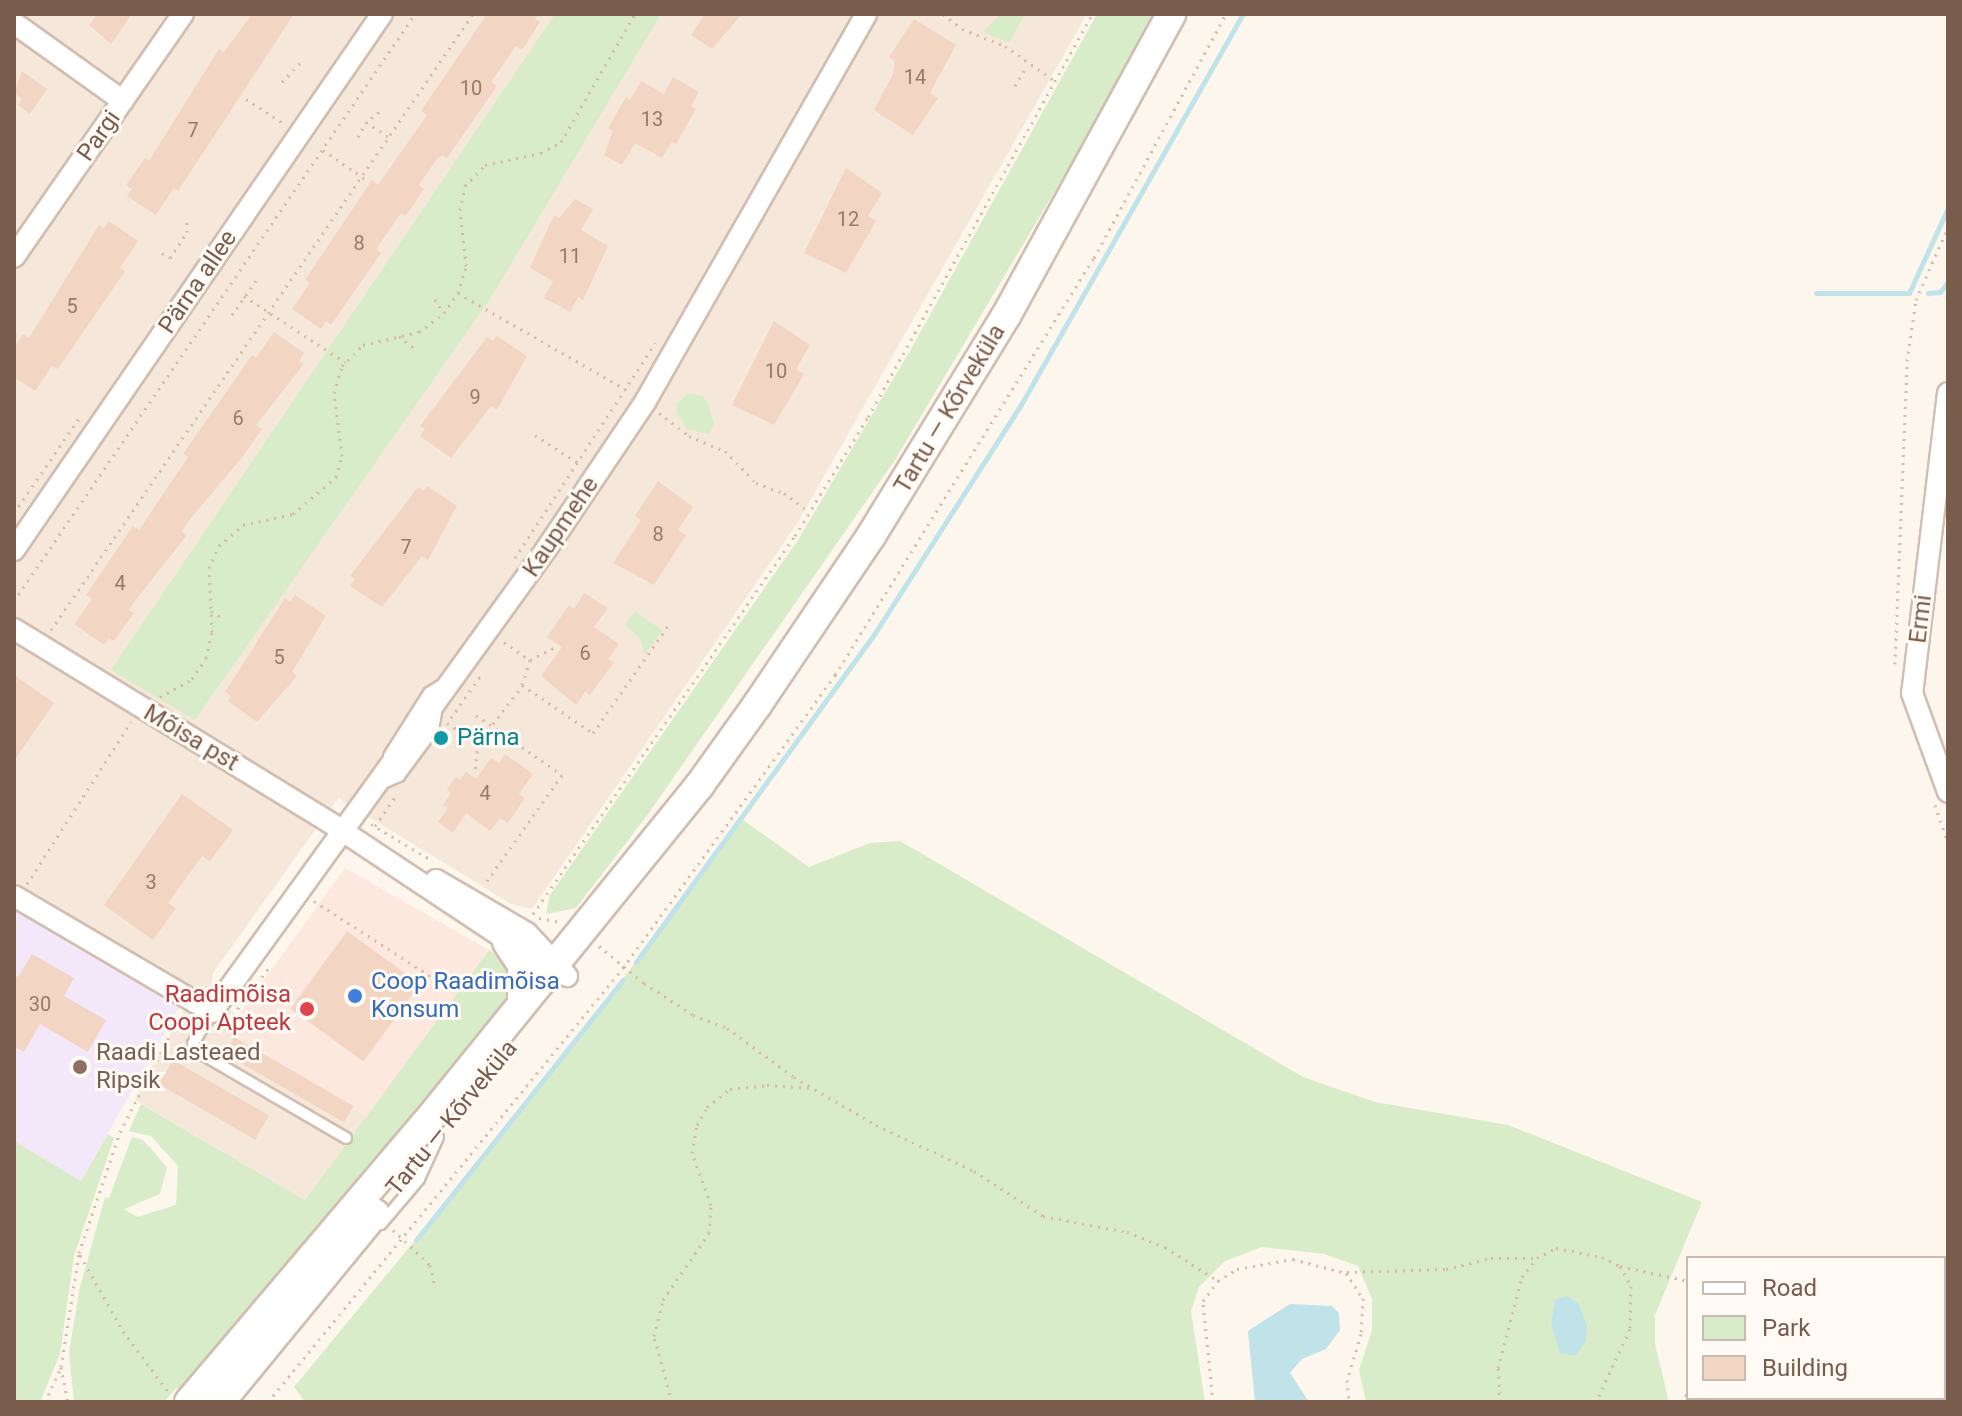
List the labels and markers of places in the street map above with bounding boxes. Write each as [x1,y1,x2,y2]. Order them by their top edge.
place label: Pärna [457,724,520,752]
marker: Pärna [432,729,450,747]
place label: Coop Raadimõisa Konsum [371,968,560,1024]
place label: Raadimõisa Coopi Apteek [148,981,291,1037]
marker: Coop Raadimõisa Konsum [346,987,364,1005]
marker: Raadimõisa Coopi Apteek [298,1000,316,1018]
place label: Raadi Lasteaed Ripsik [96,1039,260,1095]
marker: Raadi Lasteaed Ripsik [71,1058,89,1076]

